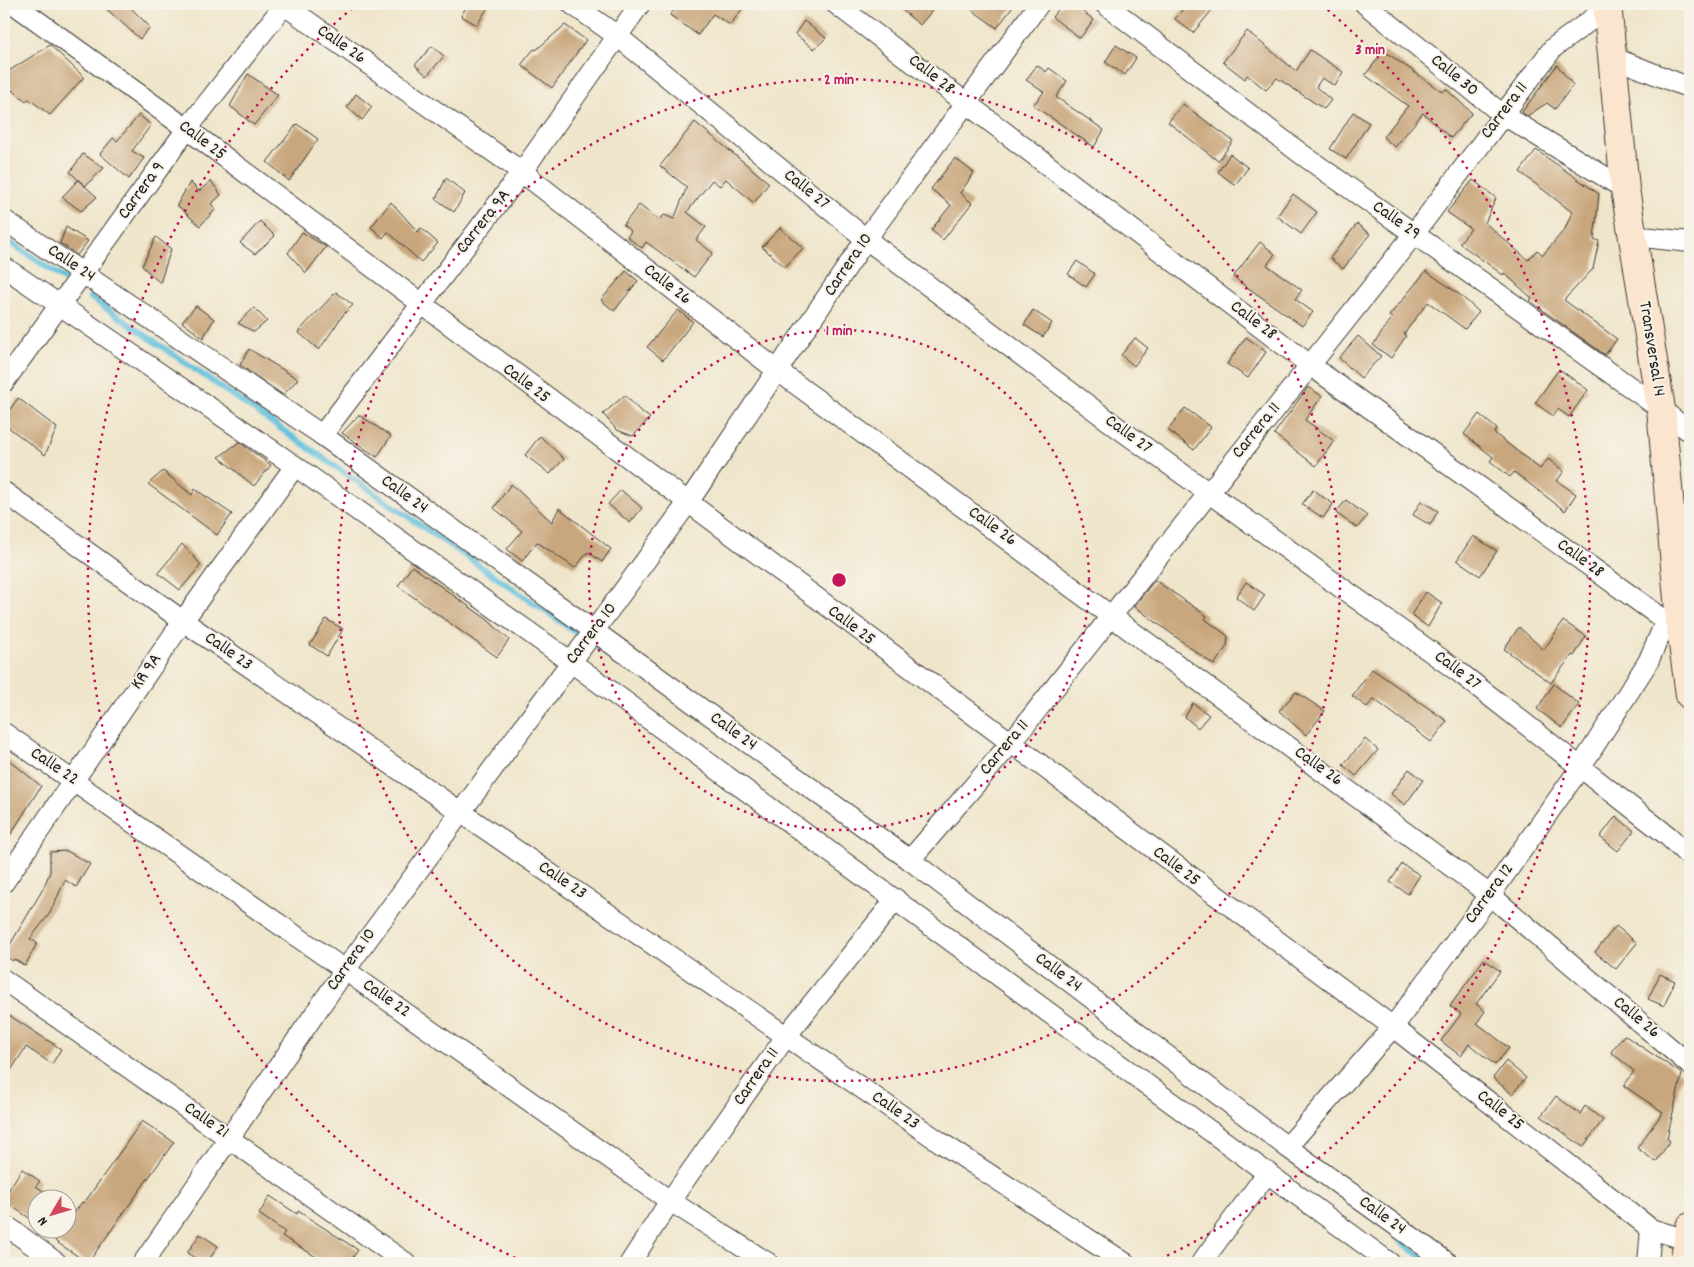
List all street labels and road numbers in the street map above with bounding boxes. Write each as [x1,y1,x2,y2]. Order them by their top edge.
street label: Calle 26 [311,19,371,71]
street label: Calle 28 [902,49,960,101]
street label: Calle 30 [1424,49,1484,103]
street label: Carrera 11 [1475,77,1535,145]
street label: Calle 25 [173,115,231,167]
street label: Carrera 9 [112,157,172,225]
street label: Calle 27 [778,164,834,216]
street label: Carrera 9A [451,184,517,260]
street label: Calle 29 [1367,195,1425,247]
street label: Carrera 10 [819,228,879,302]
street label: Calle 24 [42,239,100,289]
street label: Calle 26 [638,258,696,312]
street label: Calle 28 [1224,295,1282,347]
street label: Transversal 14 [1631,300,1671,398]
street label: Calle 25 [497,358,555,410]
street label: Carrera 11 [1227,398,1287,464]
street label: Calle 27 [1099,409,1157,461]
street label: Calle 24 [375,469,433,521]
street label: Calle 26 [963,501,1021,553]
street label: Calle 28 [1551,533,1609,585]
street label: Carrera 10 [560,598,624,670]
street label: Calle 25 [822,600,880,652]
street label: Calle 23 [199,626,257,678]
street label: Calle 27 [1428,645,1486,697]
street label: KR 9A [125,649,169,695]
street label: Calle 24 [704,706,762,758]
street label: Carrera 11 [974,715,1036,781]
street label: Calle 26 [1289,741,1347,793]
street label: Calle 22 [25,742,83,792]
street label: Calle 25 [1147,841,1205,893]
street label: Calle 23 [533,856,591,906]
street label: Carrera 12 [1459,858,1521,930]
street label: Carrera 10 [321,924,383,996]
street label: Calle 24 [1029,947,1087,999]
street label: Calle 22 [357,973,415,1025]
street label: Calle 26 [1607,991,1665,1045]
street label: Carrera 11 [728,1043,786,1111]
street label: Calle 25 [1471,1084,1529,1138]
street label: Calle 23 [866,1085,924,1137]
street label: Calle 21 [178,1096,234,1146]
street label: Calle 24 [1353,1190,1411,1242]

